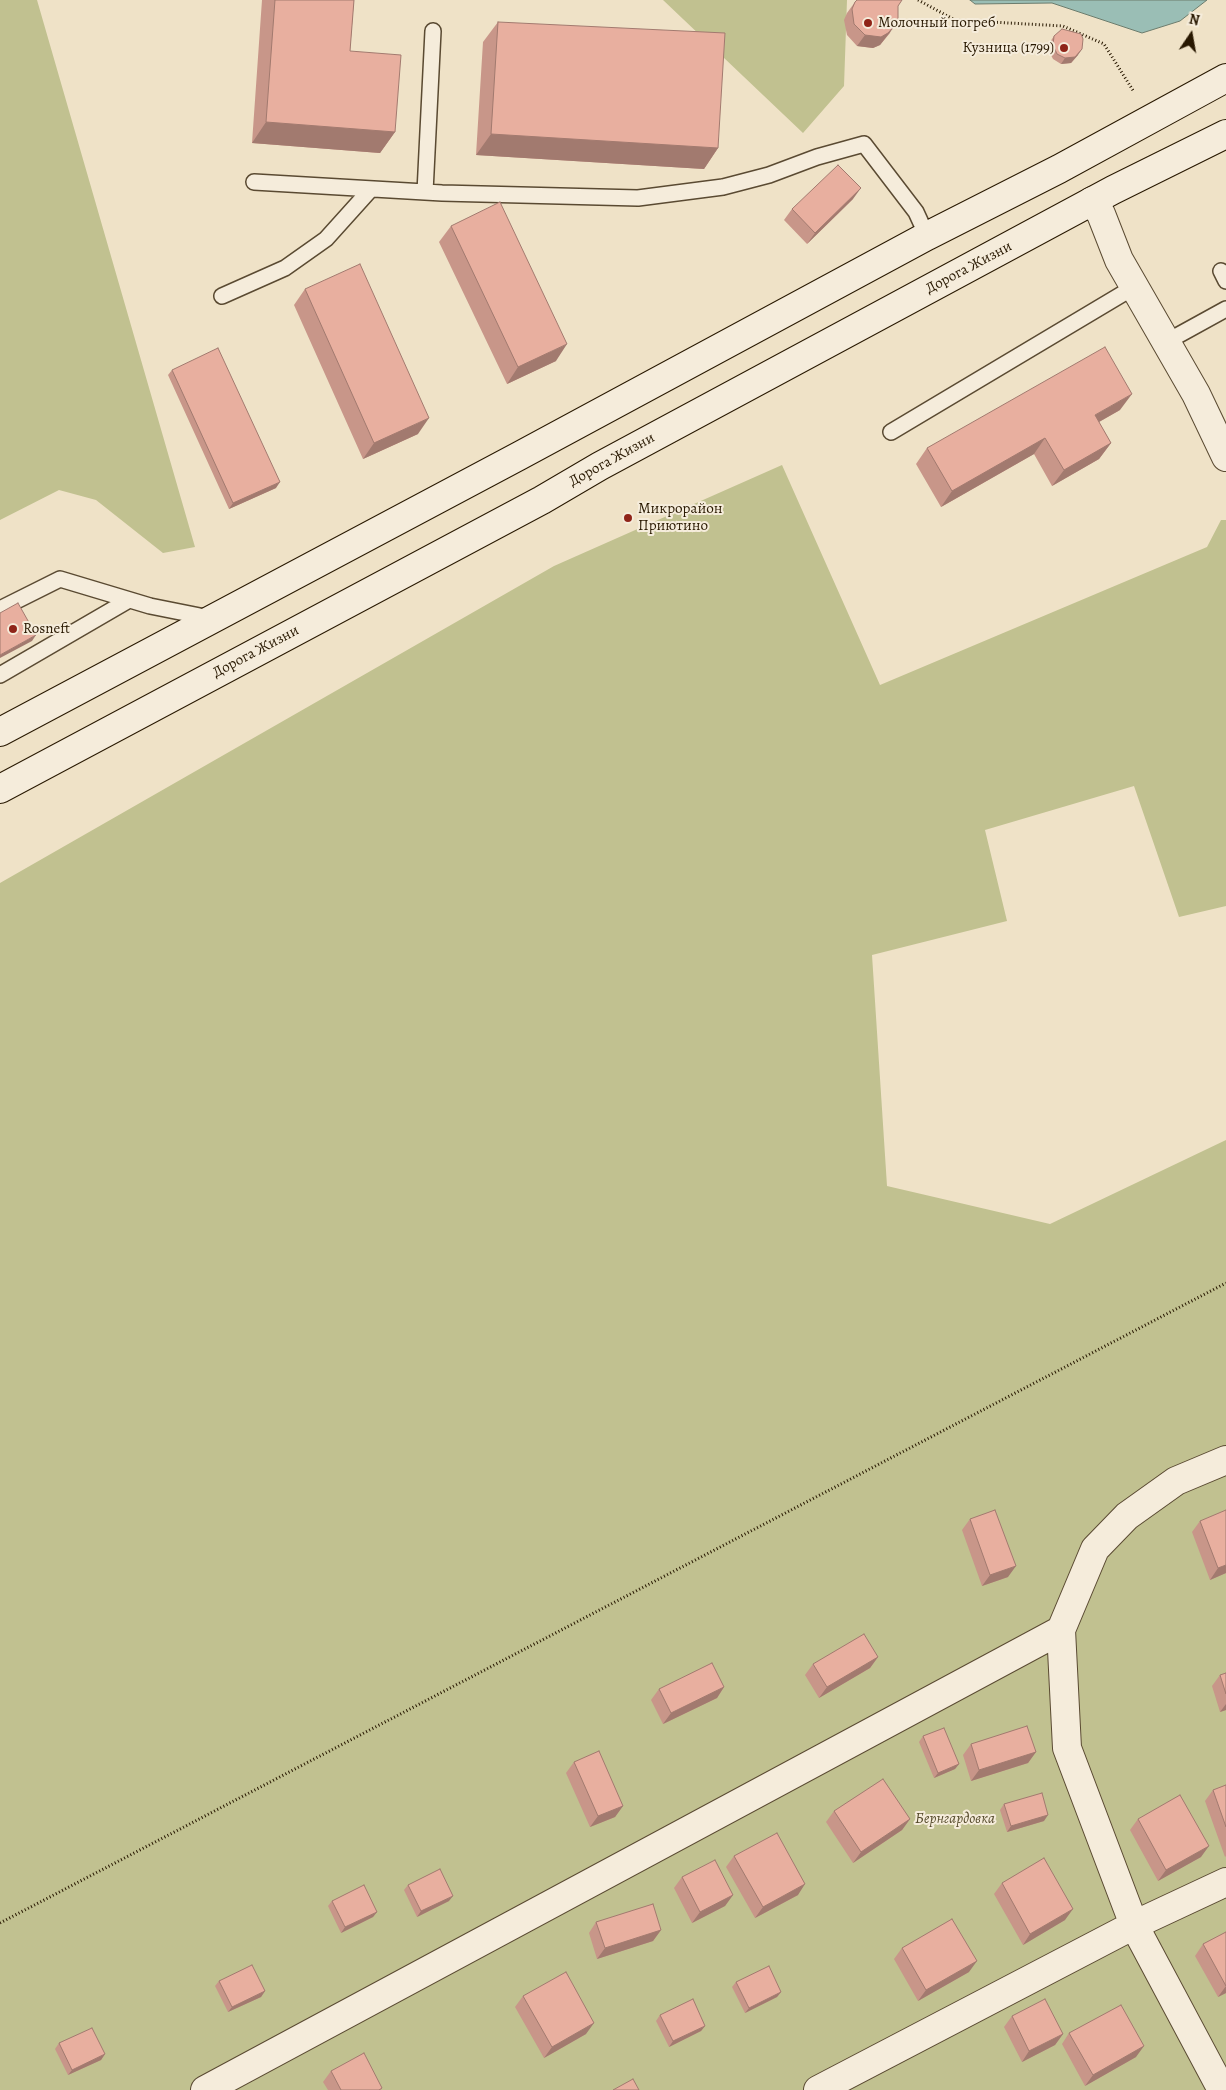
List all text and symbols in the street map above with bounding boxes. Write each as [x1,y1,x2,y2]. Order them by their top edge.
text: N [1187,9,1201,30]
north arrow [1166,10,1216,60]
place label: Молочный погреб [878,14,996,32]
marker: Молочный погреб [862,17,874,29]
place label: Кузница (1799) [963,39,1054,57]
marker: Кузница (1799) [1058,42,1070,54]
street label: Дорога Жизни [923,238,1015,298]
street label: Дорога Жизни [566,429,658,491]
place label: Микрорайон Приютино [638,500,723,535]
marker: Микрорайон Приютино [622,512,634,524]
place label: Rosneft [23,620,70,638]
street label: Дорога Жизни [210,622,302,682]
marker: Rosneft [7,623,19,635]
park label: Бернгардовка [915,1810,995,1828]

